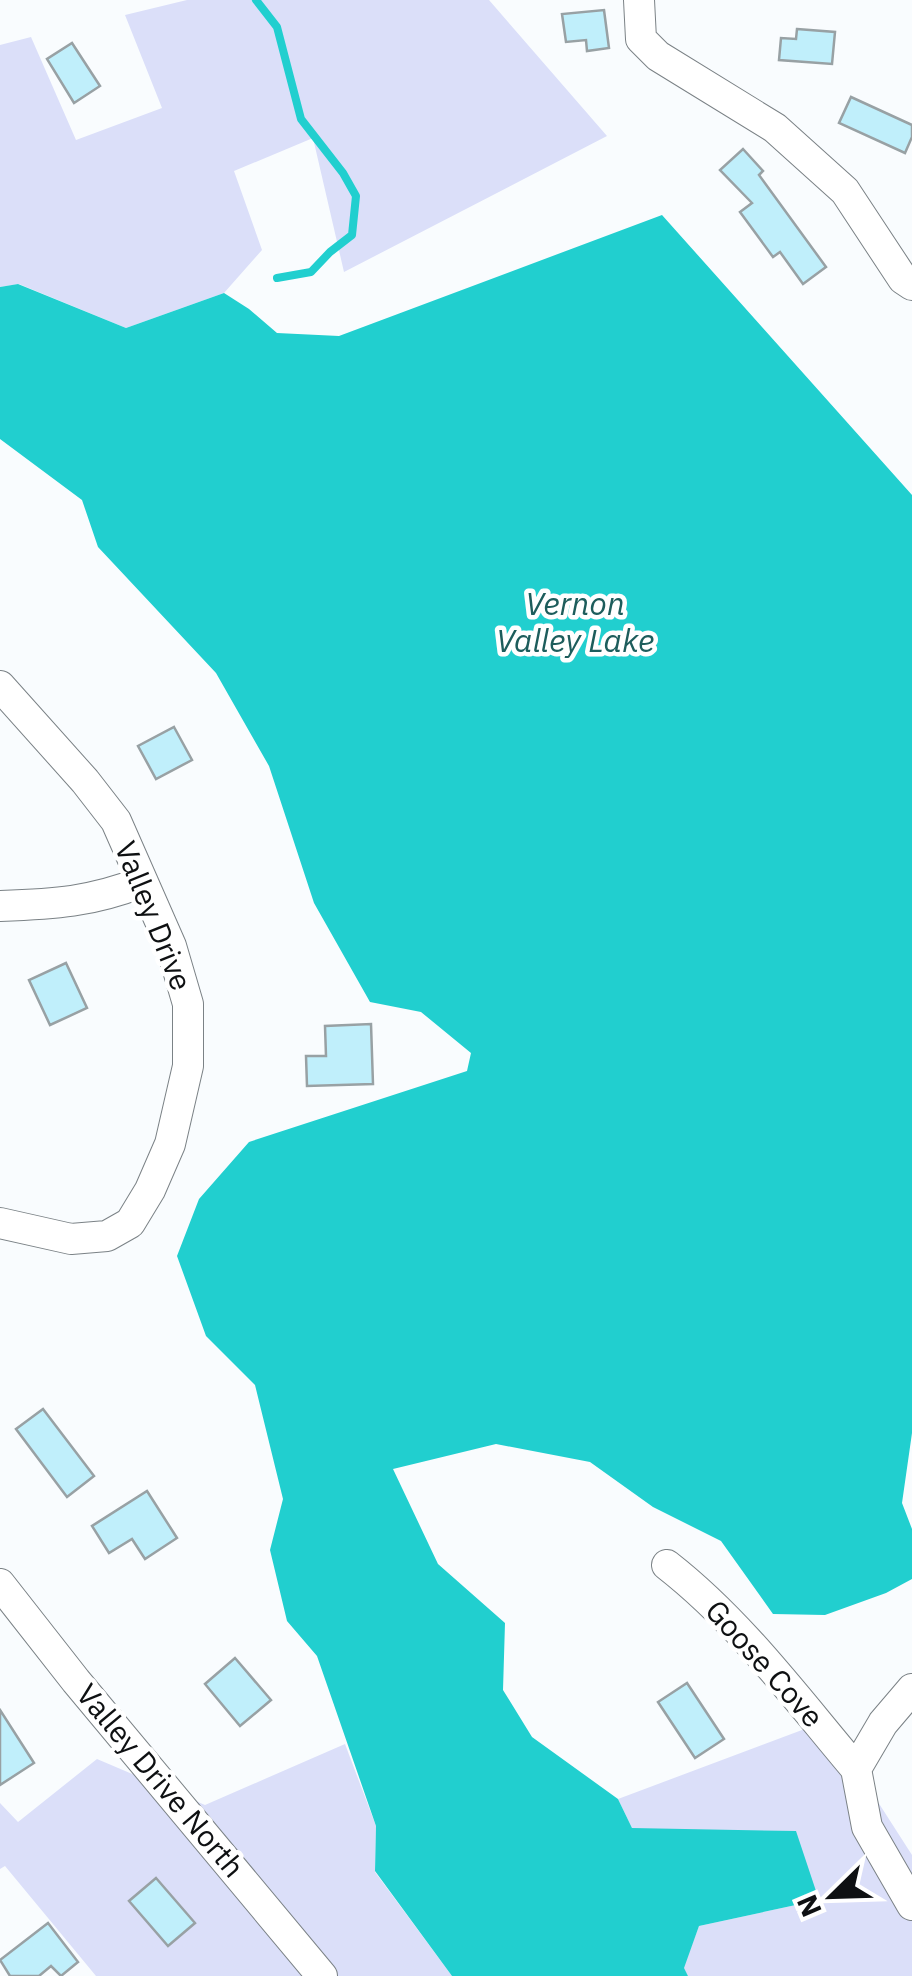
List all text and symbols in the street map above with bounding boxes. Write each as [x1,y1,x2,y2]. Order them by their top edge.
water label: Vernon Valley Lake [496,582,654,661]
street label: Valley Drive [107,835,202,996]
street label: Goose Cove [697,1591,833,1735]
street label: Valley Drive North [69,1675,254,1885]
north arrow [782,1846,882,1946]
text: N [788,1889,830,1923]

